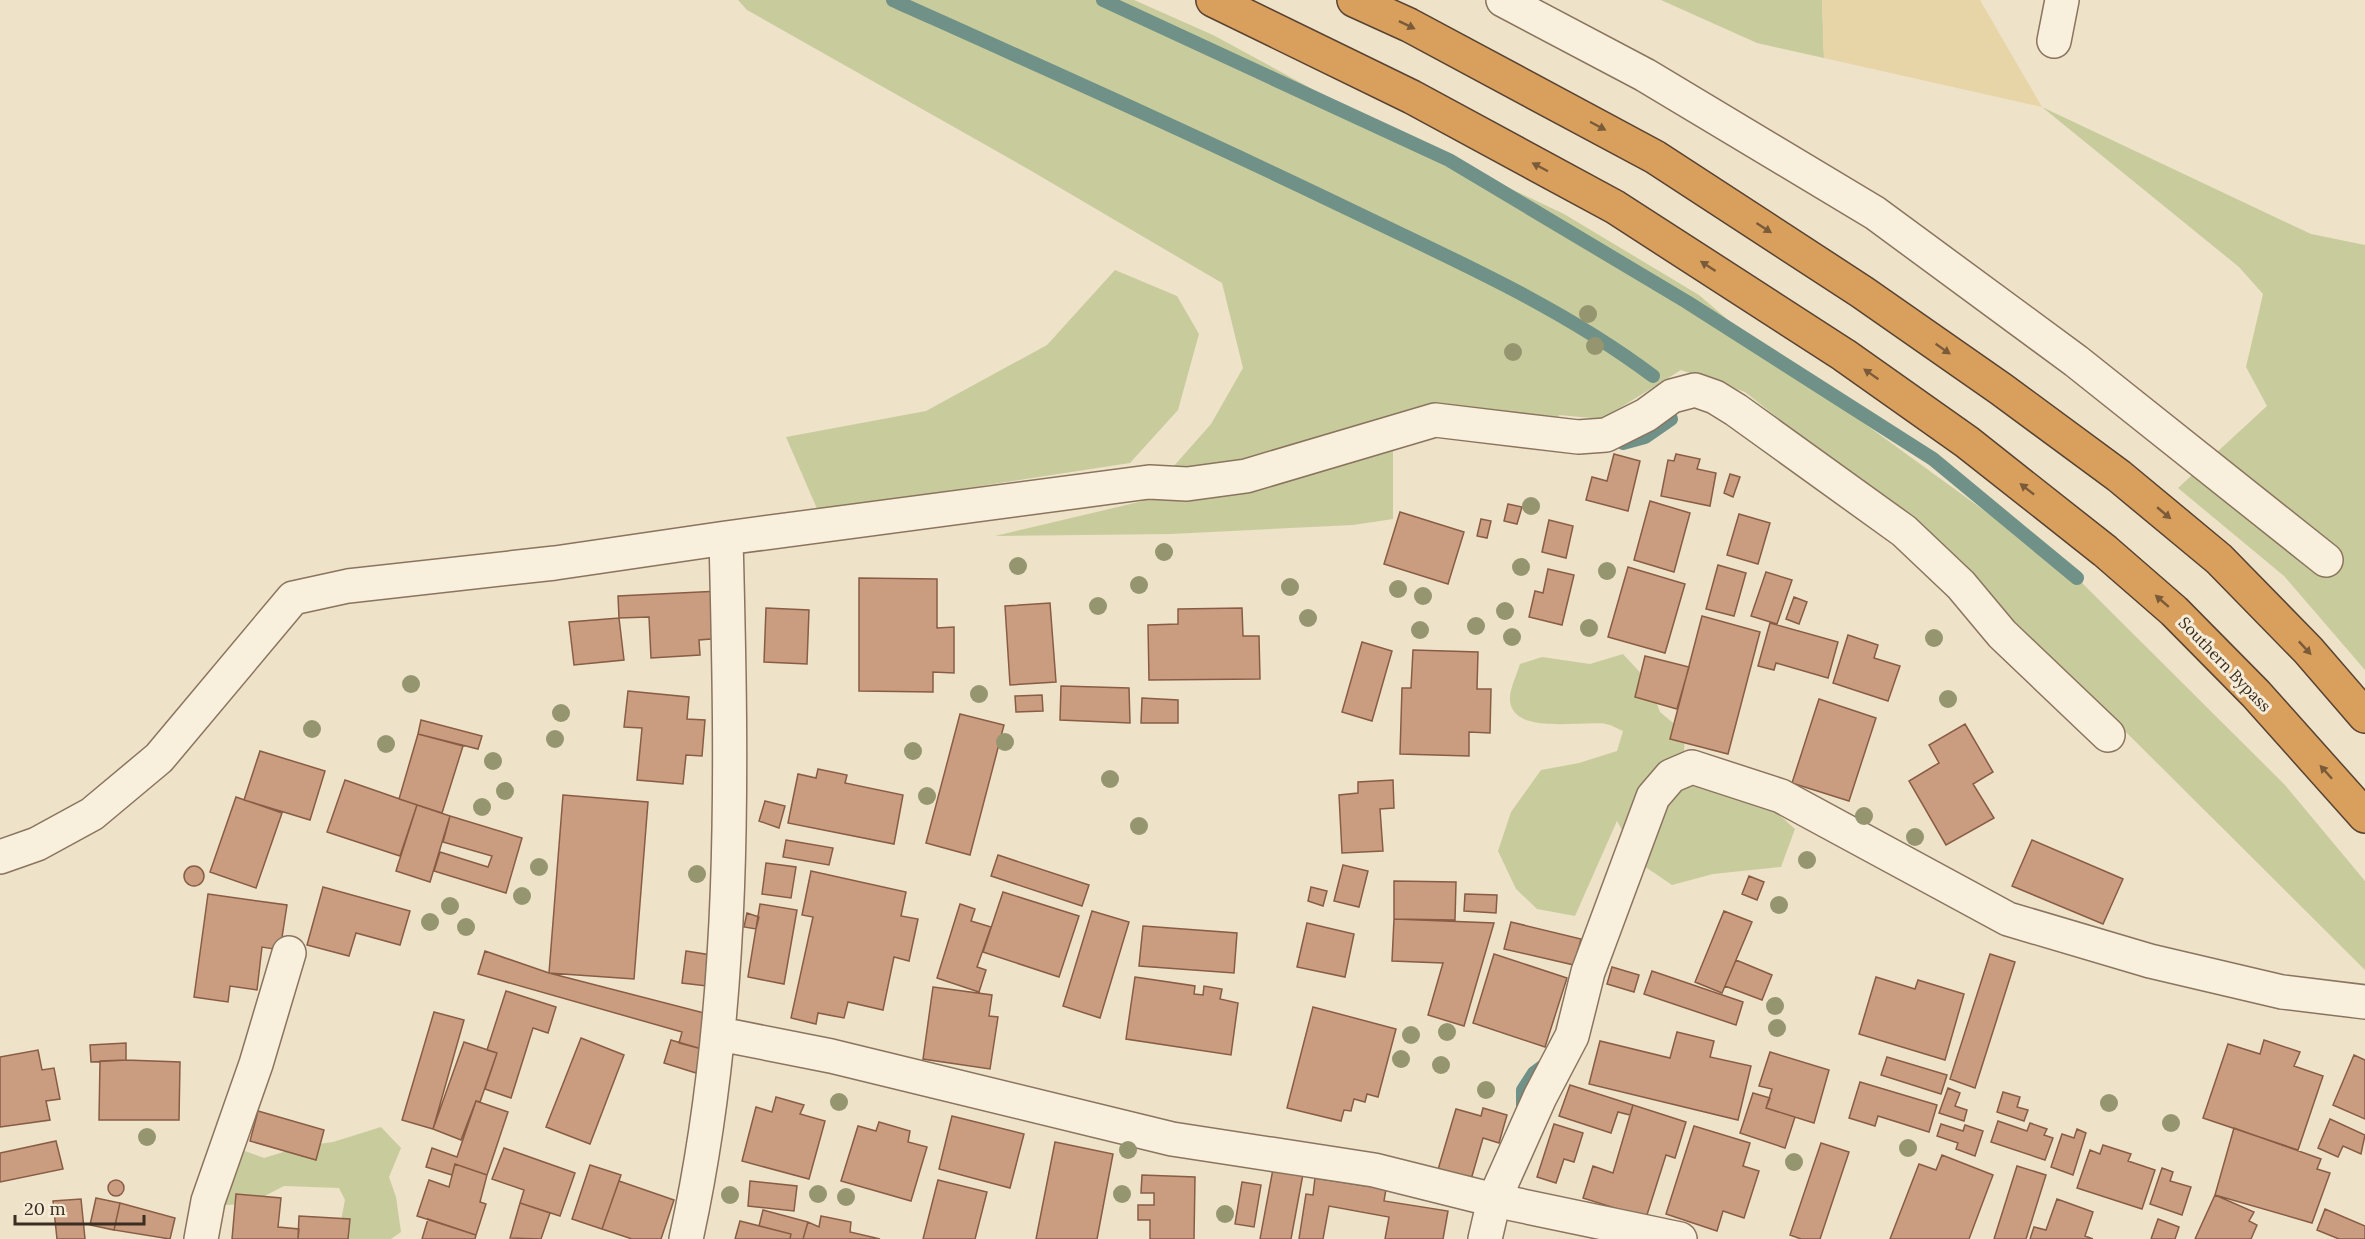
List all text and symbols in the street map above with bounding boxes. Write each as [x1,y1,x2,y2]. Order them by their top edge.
one-way arrow [1398,19,1416,29]
one-way arrow [1589,121,1606,131]
one-way arrow [1532,162,1549,172]
one-way arrow [1756,222,1772,233]
one-way arrow [1700,261,1716,272]
one-way arrow [1934,343,1950,355]
one-way arrow [1863,368,1879,380]
one-way arrow [2020,484,2035,496]
one-way arrow [2156,506,2171,519]
one-way arrow [2155,595,2170,608]
street label: Southern Bypass [2175,612,2275,716]
one-way arrow [2298,640,2312,655]
one-way arrow [2320,765,2333,780]
scale bar [15,1188,144,1226]
text: 20 m [24,1197,66,1220]

